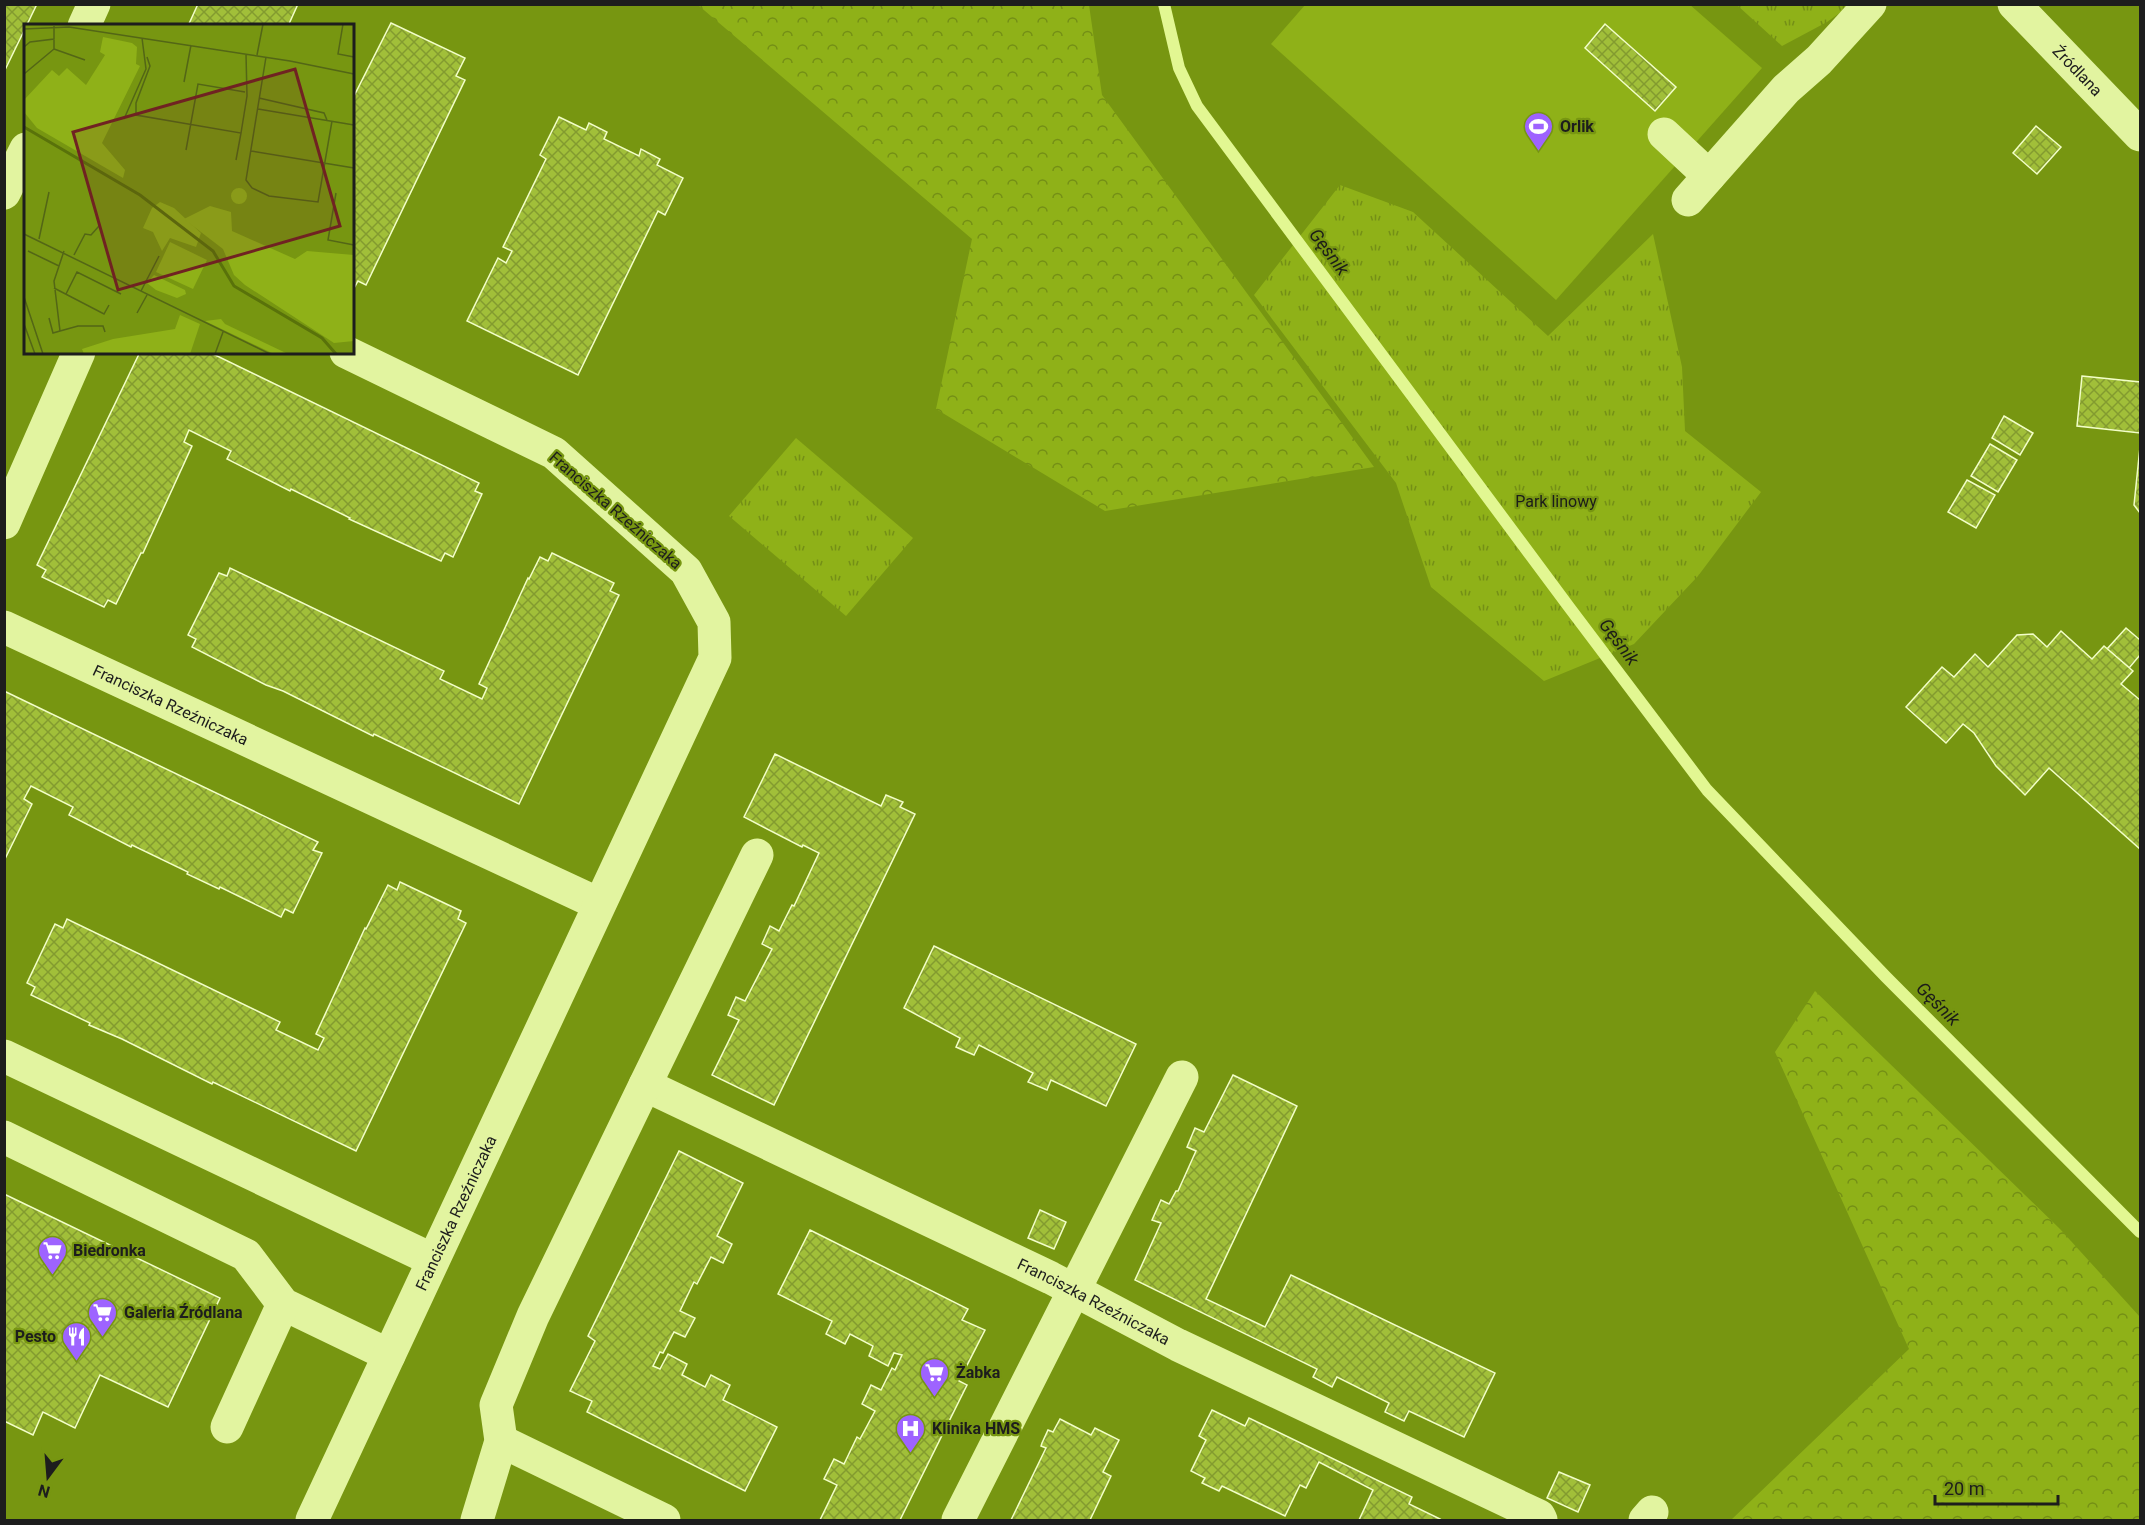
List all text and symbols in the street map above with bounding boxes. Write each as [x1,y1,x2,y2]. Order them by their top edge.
inset map [24,24,354,354]
street label: Źródlana [2049,41,2106,100]
sports icon: Orlik [1523,110,1555,152]
place label: Orlik [1560,117,1594,136]
water label: Gęśnik [1305,224,1354,280]
street label: Franciszka Rzeźniczaka [546,448,686,573]
park label: Park linowy [1515,492,1597,511]
water label: Gęśnik [1595,614,1644,670]
street label: Franciszka Rzeźniczaka [90,661,251,749]
water label: Gęśnik [1912,978,1965,1031]
street label: Franciszka Rzeźniczaka [412,1132,500,1294]
supermarket icon: Biedronka [36,1234,68,1276]
place label: Biedronka [73,1241,146,1260]
street label: Franciszka Rzeźniczaka [1014,1254,1173,1349]
supermarket icon: Galeria Źródlana [87,1296,119,1338]
place label: Galeria Źródlana [124,1303,243,1322]
restaurant icon: Pesto [61,1320,93,1362]
place label: Pesto [15,1327,56,1346]
supermarket icon: Żabka [919,1356,951,1398]
place label: Żabka [956,1363,1001,1382]
hospital icon: Klinika HMS [895,1412,927,1454]
place label: Klinika HMS [932,1419,1020,1438]
north arrow [18,1447,78,1507]
scale bar [1935,1468,2058,1506]
text: 20 m [1944,1478,1984,1499]
text: N [36,1480,52,1502]

